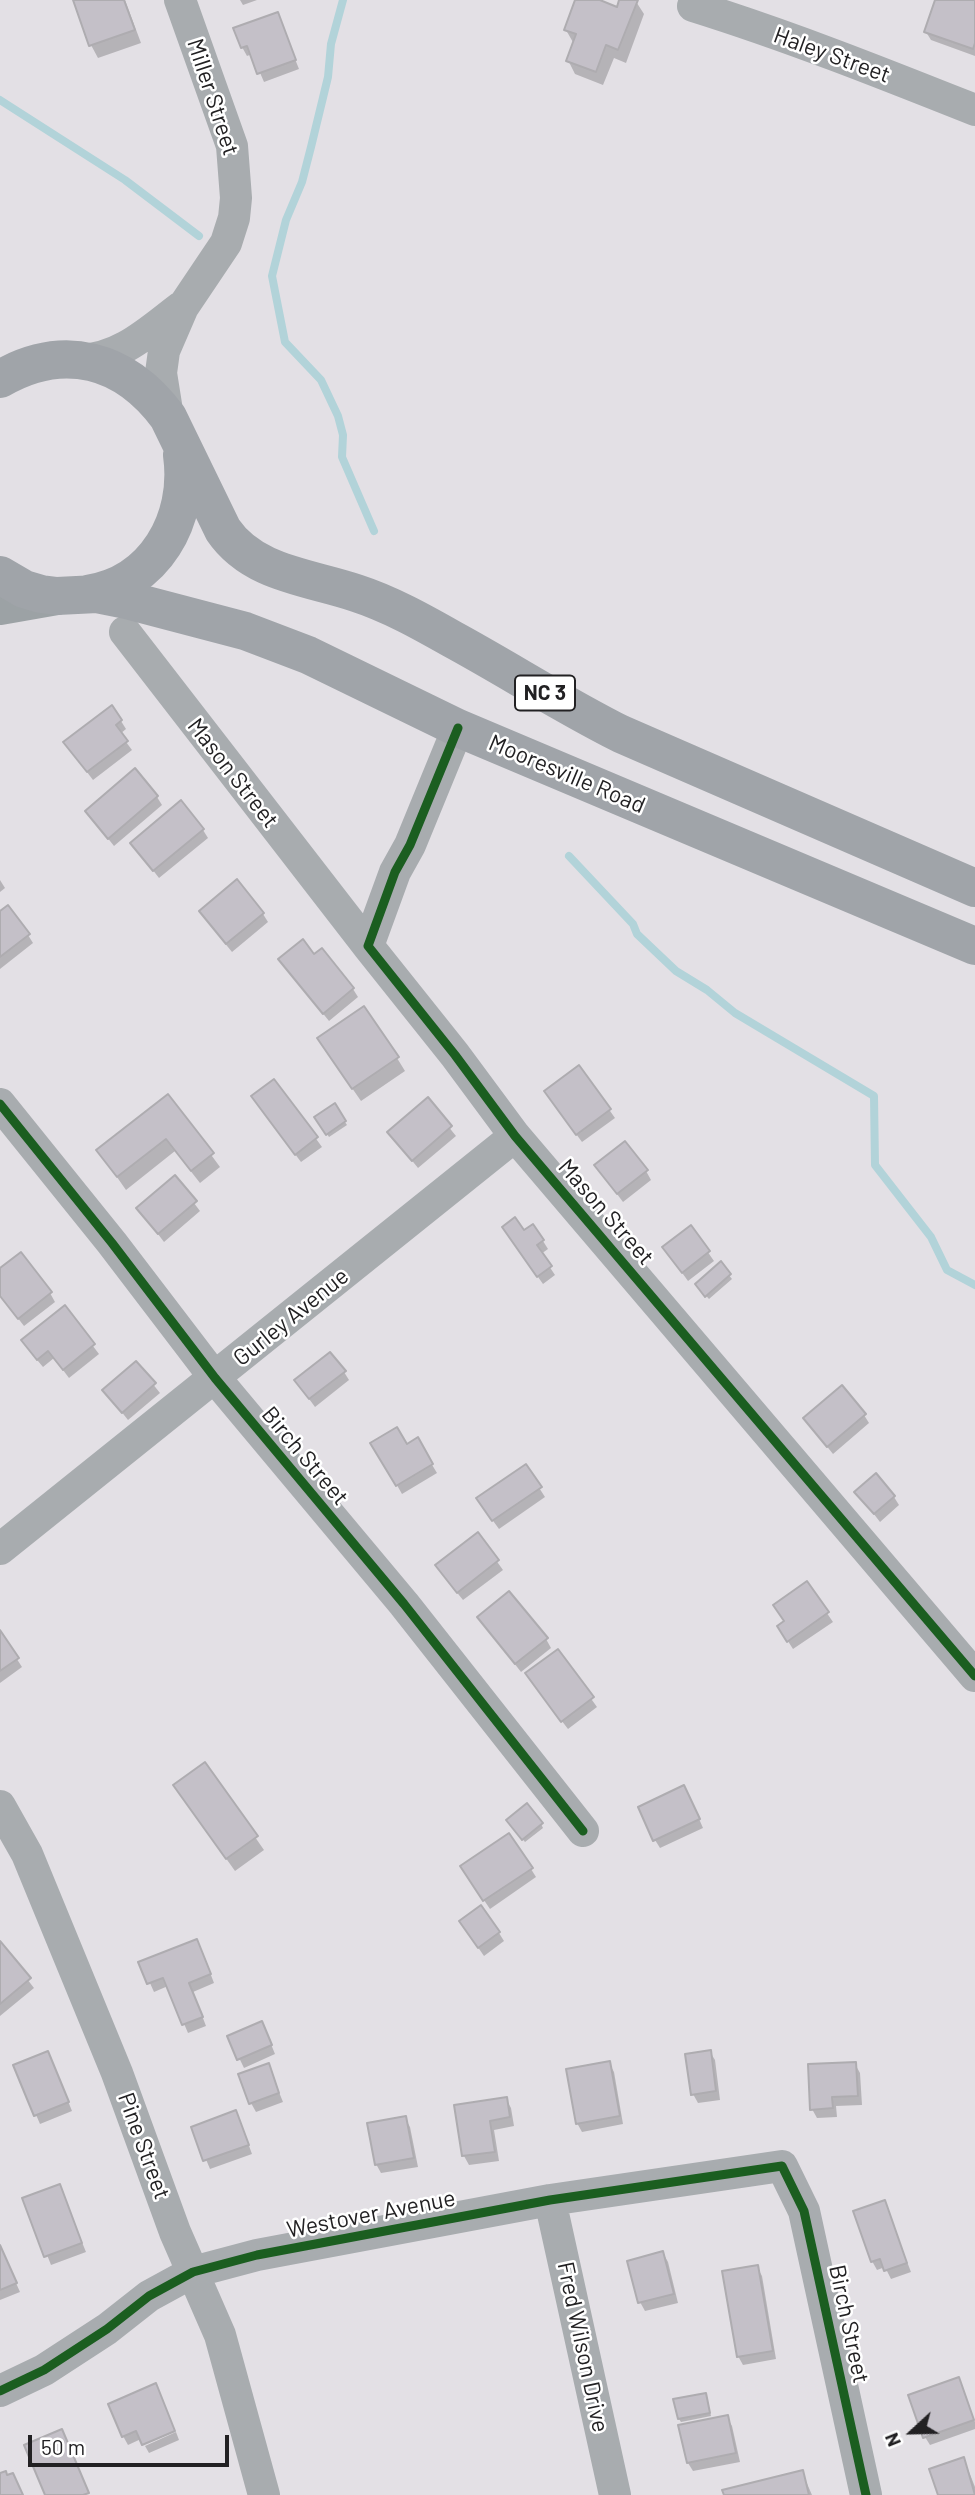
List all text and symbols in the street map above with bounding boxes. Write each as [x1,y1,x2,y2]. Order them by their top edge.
street label: Haley Street [770,21,894,89]
street label: Miller Street [181,35,245,159]
road number: NC 3 [515,676,575,710]
street label: Mason Street [182,713,284,833]
street label: Mooresville Road [485,729,649,819]
street label: Mason Street [552,1153,660,1271]
street label: Gurley Avenue [228,1262,354,1372]
street label: Birch Street [256,1401,354,1511]
street label: Pine Street [112,2089,176,2203]
street label: Westover Avenue [284,2184,458,2244]
street label: Fred Wilson Drive [551,2259,615,2435]
street label: Birch Street [823,2262,875,2386]
north arrow [877,2397,947,2467]
scale bar [32,2422,233,2466]
text: N [879,2430,905,2450]
text: 50 m [41,2434,85,2459]

